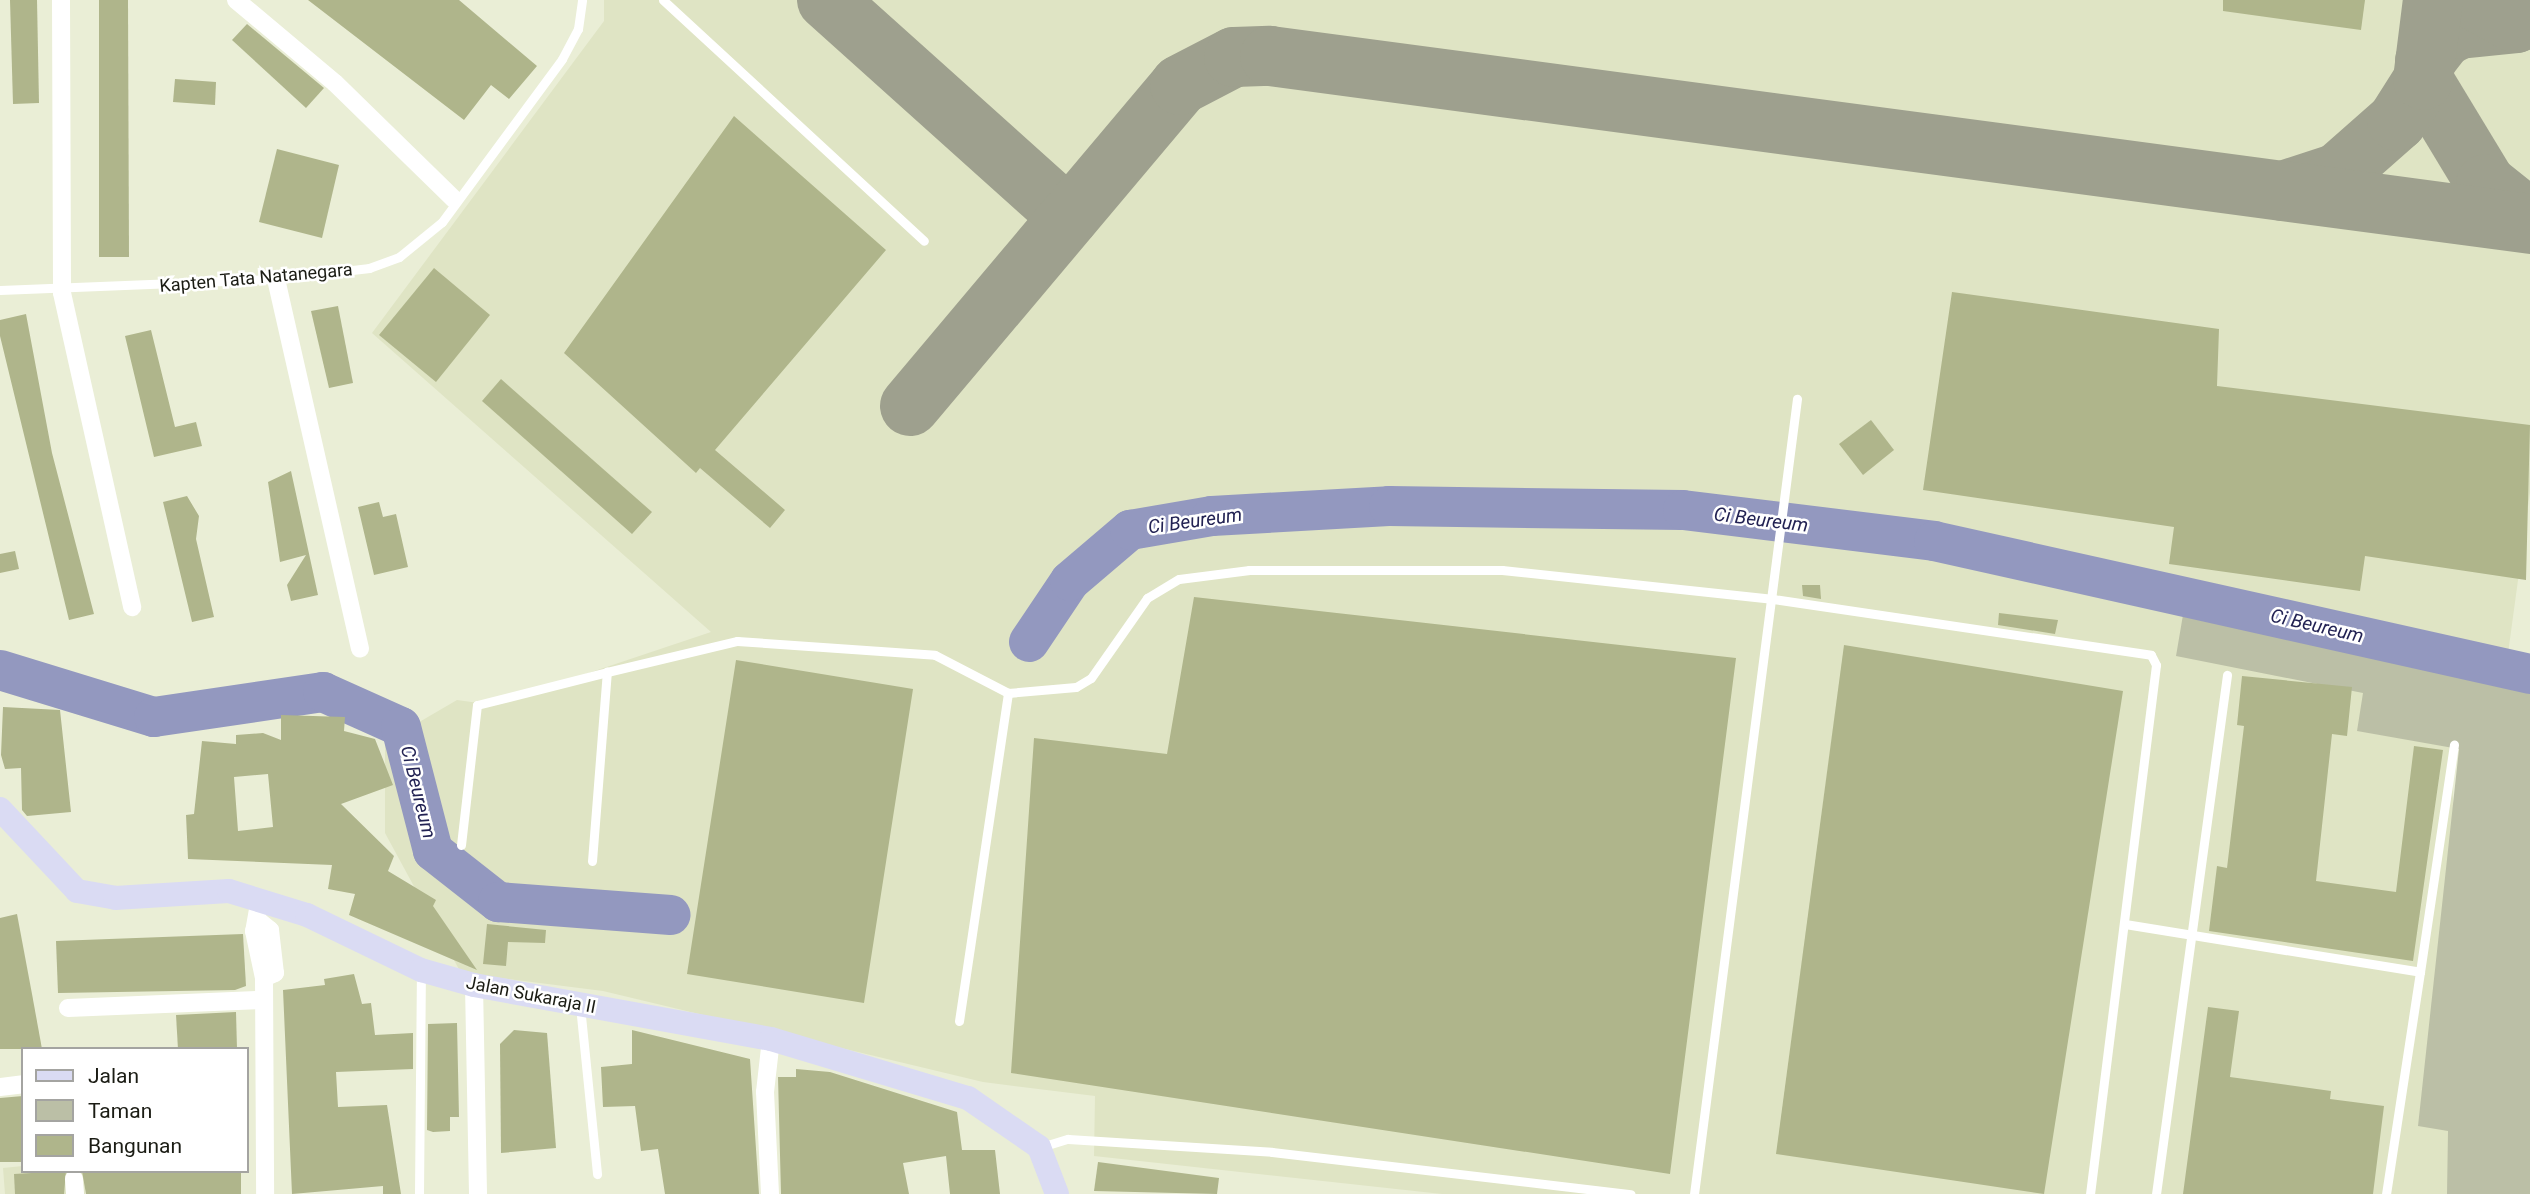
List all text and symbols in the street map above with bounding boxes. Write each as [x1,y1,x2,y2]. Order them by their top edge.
street label: Kapten Tata Natanegara [158,259,354,297]
water label: Ci Beureum [1147,503,1243,539]
water label: Ci Beureum [1713,503,1809,537]
water label: Ci Beureum [2268,604,2366,648]
water label: Ci Beureum [395,743,441,841]
street label: Jalan Sukaraja II [464,972,598,1018]
legend [21,1047,248,1173]
text: Jalan [88,1064,139,1088]
text: Taman [88,1099,152,1123]
text: Bangunan [88,1134,182,1158]

